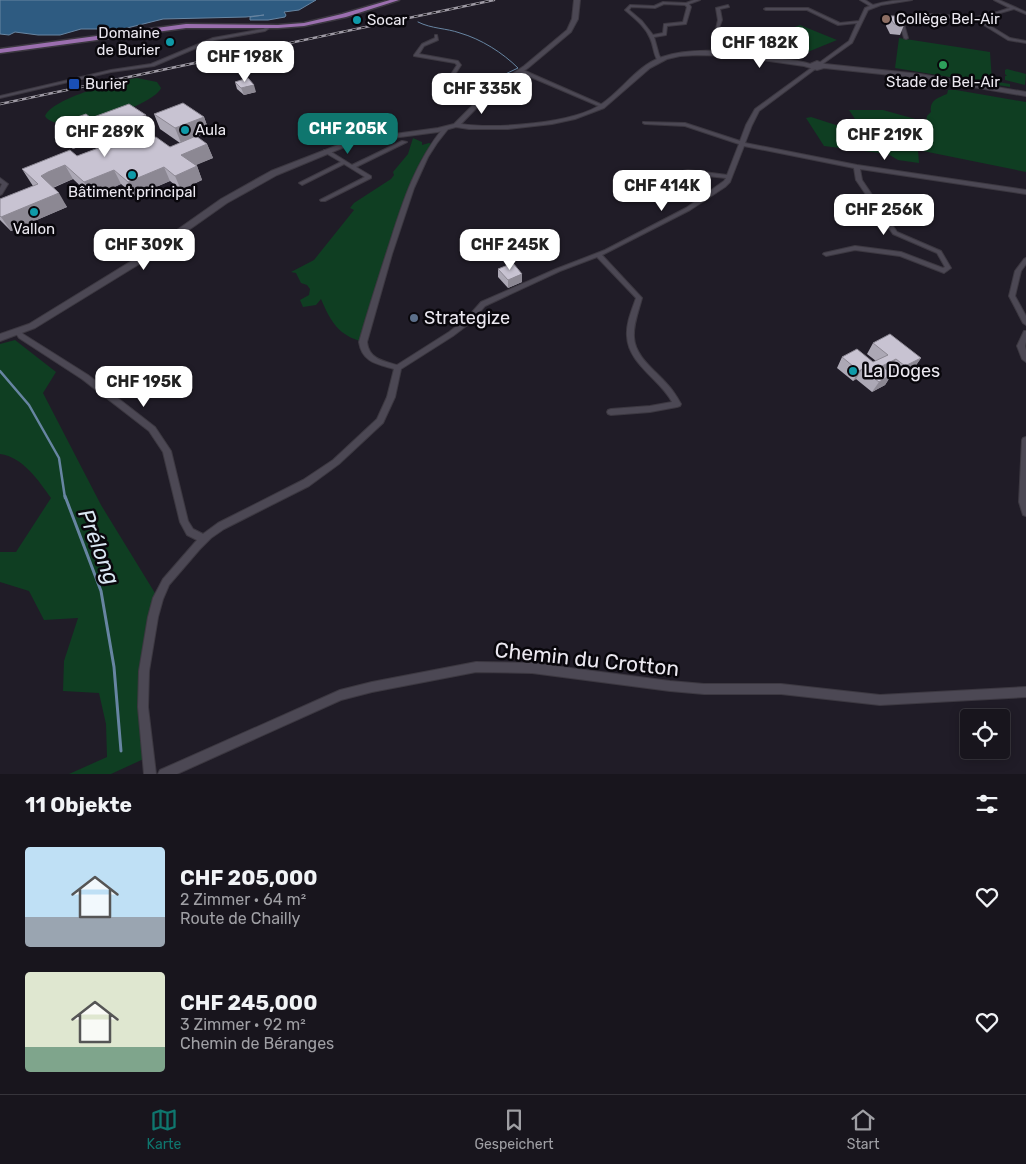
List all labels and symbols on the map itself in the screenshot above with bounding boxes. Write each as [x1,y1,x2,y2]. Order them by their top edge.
place label: Collège Bel-Air [896,10,1000,28]
place label: Socar [367,11,408,29]
marker: Collège Bel-Air [880,13,892,25]
marker: Socar [351,14,363,26]
place label: Domaine de Burier [97,24,160,59]
pin: CHF 182K [708,27,812,69]
marker: Domaine de Burier [164,36,176,48]
pin: CHF 198K [193,41,297,83]
marker: Stade de Bel-Air [937,59,949,71]
pin: CHF 335K [430,72,534,115]
place label: Stade de Bel-Air [886,73,1000,91]
place label: Burier [85,75,128,93]
marker: Burier [67,77,81,91]
pin: CHF 205K [296,112,400,155]
pin: CHF 289K [53,116,157,158]
pin: CHF 219K [833,119,937,161]
place label: Aula [195,121,226,139]
marker: Aula [179,124,191,136]
marker: Bâtiment principal [126,169,138,181]
pin: CHF 414K [610,170,714,212]
place label: Bâtiment principal [68,183,196,201]
pin: CHF 256K [832,194,936,236]
marker: Vallon [28,206,40,218]
place label: Vallon [13,220,55,238]
pin: CHF 309K [92,228,196,271]
pin: CHF 245K [458,228,562,271]
place label: Strategize [424,307,510,329]
marker: Strategize [408,312,420,324]
place label: La Doges [863,360,940,382]
marker: La Doges [847,365,859,377]
pin: CHF 195K [92,366,196,408]
water label: Prélong [72,505,126,589]
street label: Chemin du Crotton [494,637,680,681]

